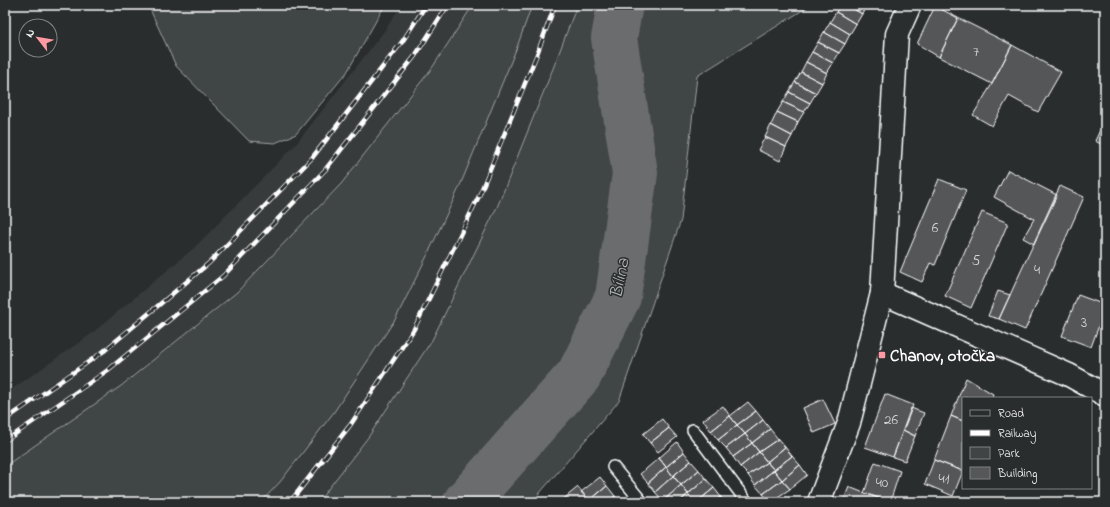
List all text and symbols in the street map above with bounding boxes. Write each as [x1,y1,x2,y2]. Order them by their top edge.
north arrow [18,18,58,58]
text: N [22,26,39,41]
house number: 7 [973,41,979,63]
house number: 6 [932,217,939,239]
house number: 5 [972,250,981,272]
water label: Bílina [604,256,638,301]
house number: 4 [1034,259,1040,281]
house number: 3 [1081,312,1087,334]
place label: Chanov, otočka [890,344,995,369]
marker: Chanov, otočka [877,350,887,360]
legend [962,397,1092,489]
text: Road [998,405,1024,423]
house number: 26 [884,409,898,431]
text: Railway [998,425,1037,444]
text: Park [998,445,1020,463]
text: Building [997,465,1037,484]
house number: 41 [939,468,950,490]
house number: 40 [876,472,889,494]

